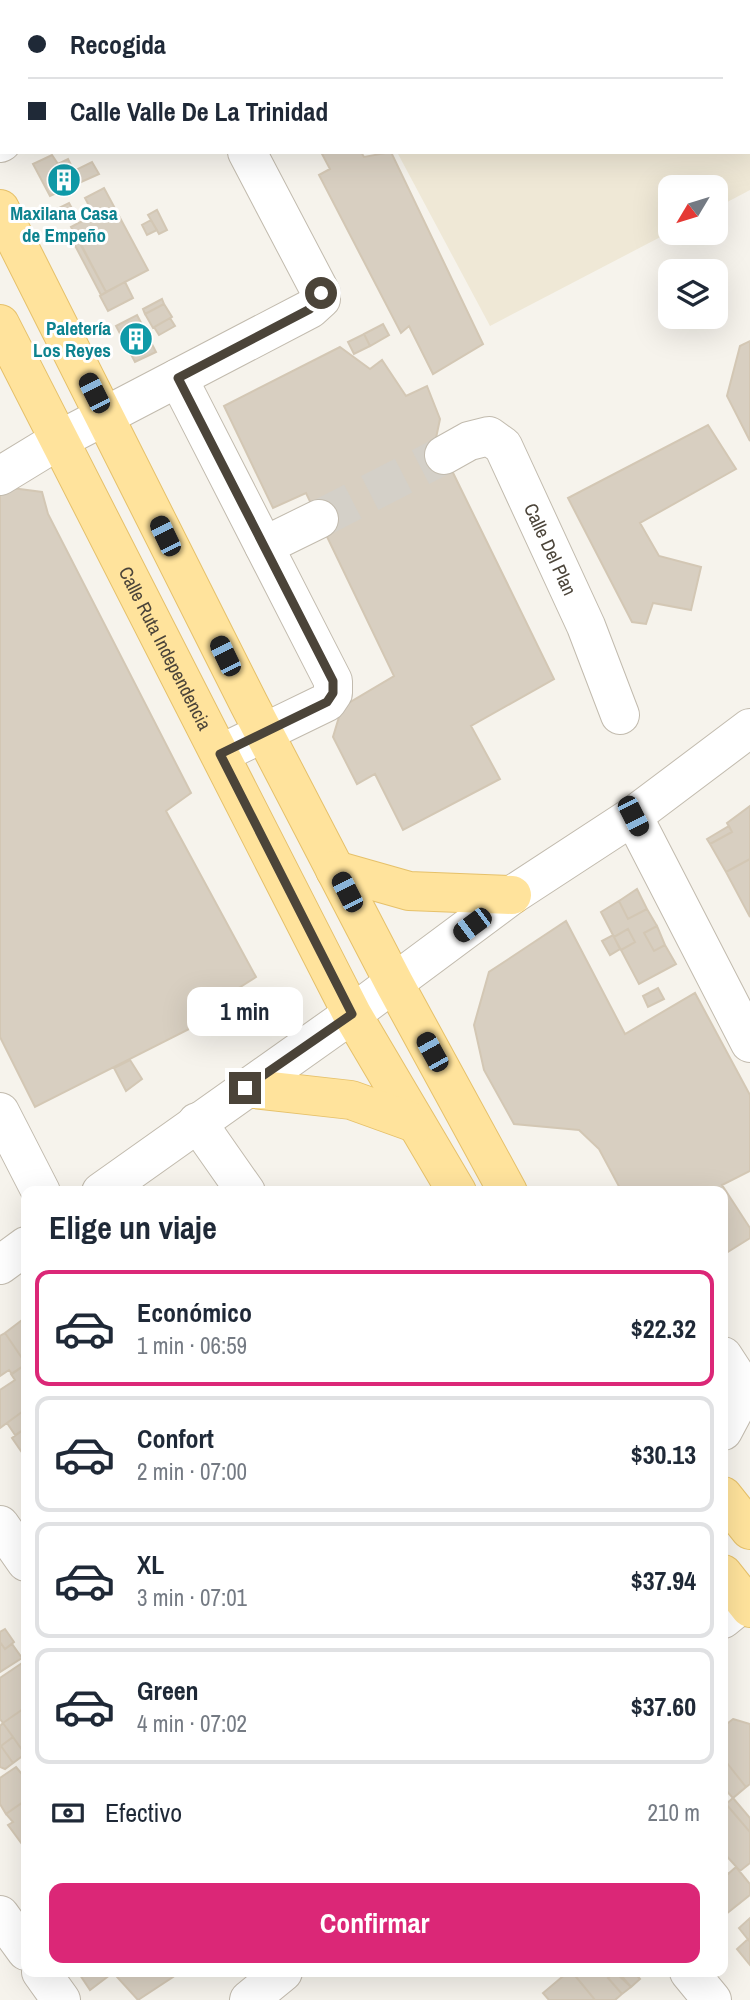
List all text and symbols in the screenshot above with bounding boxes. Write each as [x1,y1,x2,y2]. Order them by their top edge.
text: Recogida [70,27,166,62]
text: Calle Valle De La Trinidad [70,94,328,129]
building icon: Maxilana Casa de Empeño [45,161,83,199]
north arrow [658,175,728,245]
map controls [658,175,728,329]
place label: Maxilana Casa de Empeño [10,200,118,248]
button: layers [658,259,728,329]
route start [305,277,337,309]
place label: Paletería Los Reyes [33,315,111,363]
building icon: Paletería Los Reyes [117,320,155,358]
car [76,370,113,416]
street label: Calle Del Plan [518,499,583,599]
car [147,513,184,559]
street label: Calle Ruta Independencia [113,562,218,735]
car [207,633,244,679]
car [615,793,652,839]
car [329,869,366,915]
car [449,904,496,946]
callout: 1 min [187,986,303,1036]
text: 1 min [220,996,270,1027]
car [413,1029,452,1075]
route end [229,1072,261,1104]
text: Elige un viaje [49,1206,217,1249]
text: Económico [137,1295,252,1330]
icon: car [53,1297,116,1360]
text: $22.32 [631,1311,696,1346]
text: 1 min · 06:59 [137,1330,247,1361]
text: Confort [137,1421,214,1456]
icon: car [53,1423,116,1486]
text: $30.13 [631,1437,696,1472]
text: 2 min · 07:00 [137,1456,247,1487]
text: XL [137,1547,164,1582]
icon: car [53,1549,116,1612]
text: $37.94 [631,1563,696,1598]
text: 3 min · 07:01 [137,1582,247,1613]
text: Green [137,1673,199,1708]
icon: car [53,1675,116,1738]
text: $37.60 [631,1689,696,1724]
text: 4 min · 07:02 [137,1708,247,1739]
icon: cash [49,1794,87,1832]
text: Efectivo [105,1795,182,1830]
text: 210 m [648,1797,700,1828]
button: Confirmar [49,1883,700,1963]

